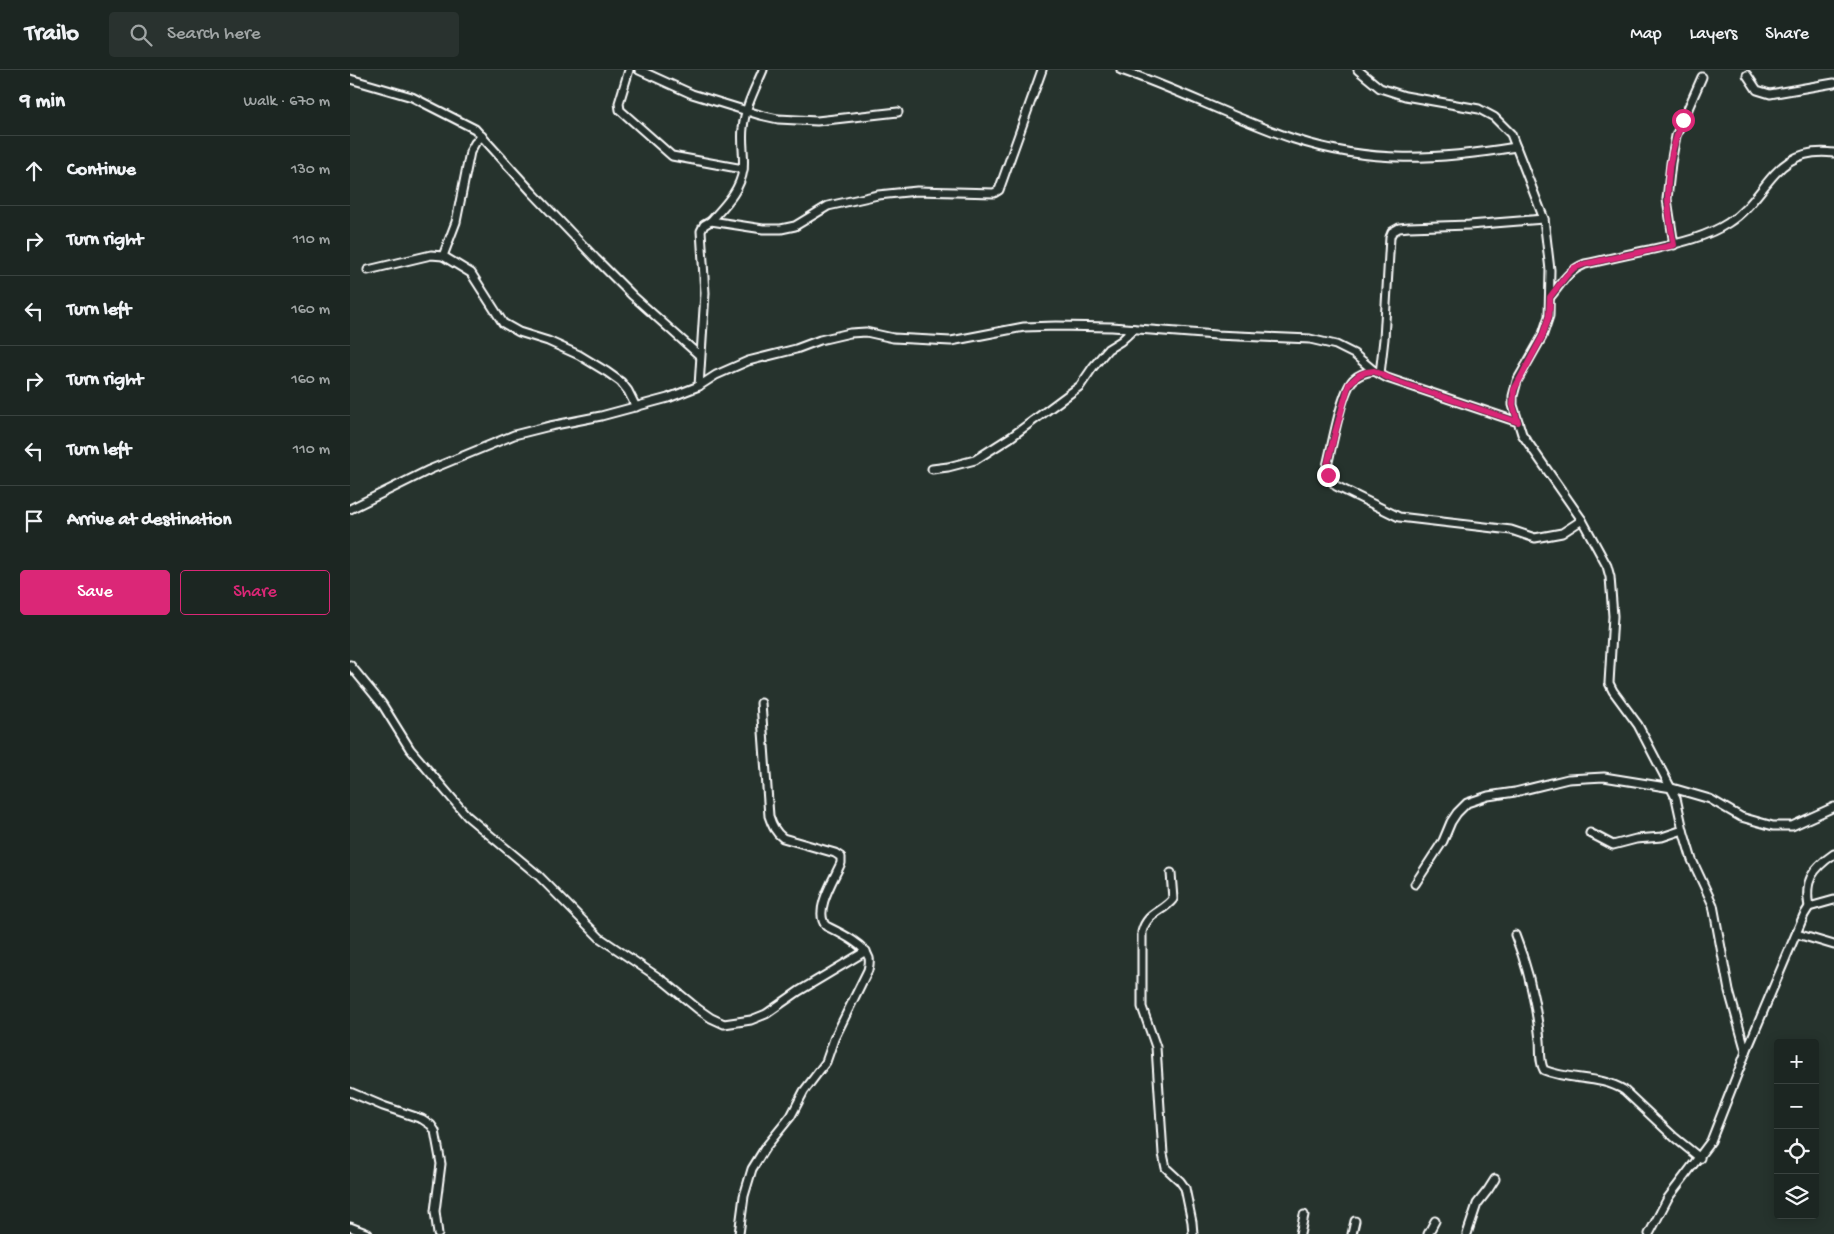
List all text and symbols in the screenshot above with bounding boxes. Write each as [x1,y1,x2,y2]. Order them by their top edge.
search box [109,12,459,57]
text: Trailo [25,20,79,49]
icon: search [127,21,155,49]
text: Search here [167,23,261,46]
text: Map [1630,24,1662,45]
text: Layers [1690,24,1737,45]
text: Share [1765,24,1809,45]
text: 9 min [20,90,65,115]
text: Walk · 670 m [244,93,330,112]
route start [1672,109,1695,132]
icon: ahead [20,157,48,185]
text: Continue [67,159,136,182]
text: 130 m [291,161,330,180]
icon: right [20,227,48,255]
text: Turn right [67,229,143,252]
text: 110 m [293,231,330,250]
icon: left [20,297,48,325]
text: Turn left [67,299,131,322]
text: 160 m [291,301,330,320]
icon: right [20,367,48,395]
text: Turn right [67,369,143,392]
text: 160 m [291,371,330,390]
icon: left [20,437,48,465]
text: Turn left [67,439,131,462]
text: 110 m [293,441,330,460]
route end [1317,464,1340,487]
icon: arrive [20,507,48,535]
text: Arrive at destination [67,509,231,532]
button: Save [20,570,170,615]
button: Share [180,570,330,615]
map controls [1774,1039,1819,1219]
button: + [1774,1039,1819,1084]
button: − [1774,1084,1819,1129]
button: locate [1774,1129,1819,1174]
button: layers [1774,1174,1819,1219]

